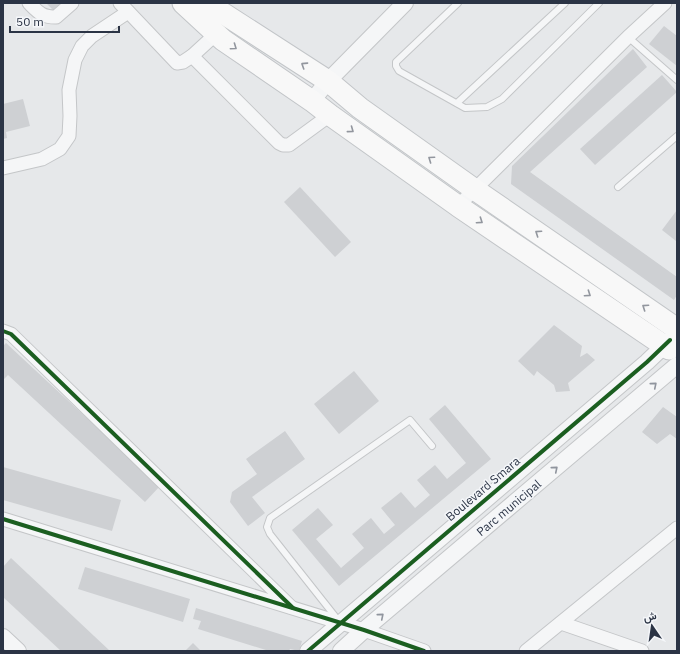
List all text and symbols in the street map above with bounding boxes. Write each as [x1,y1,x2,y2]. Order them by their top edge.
scale bar [10,8,119,34]
text: 50 m [16,14,44,29]
one-way arrow [230,42,237,50]
one-way arrow [301,63,308,70]
one-way arrow [347,125,354,132]
one-way arrow [428,156,435,164]
one-way arrow [476,217,483,224]
one-way arrow [535,231,542,238]
one-way arrow [584,289,591,297]
one-way arrow [642,304,649,311]
one-way arrow [649,382,656,389]
street label: Boulevard Smara [443,453,523,524]
one-way arrow [550,466,557,473]
street label: Parc municipal [473,476,544,539]
north arrow [632,606,672,646]
text: ش [642,608,658,625]
one-way arrow [376,614,383,621]

